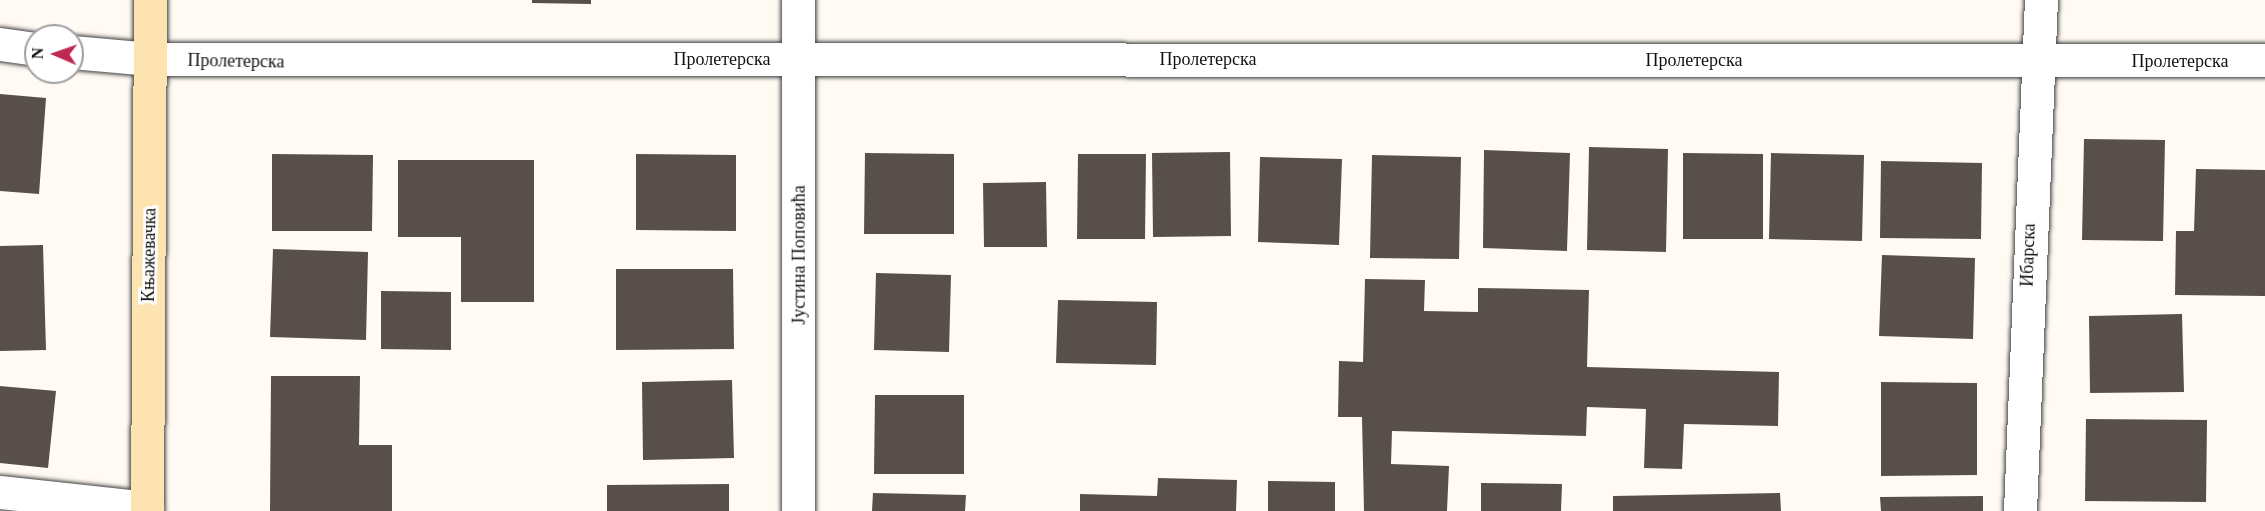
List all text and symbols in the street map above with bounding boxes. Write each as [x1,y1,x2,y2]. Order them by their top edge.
north arrow [24,24,84,84]
text: N [29,47,46,59]
street label: Пролетерска [673,48,771,70]
street label: Пролетерска [1159,48,1257,70]
street label: Пролетерска [187,49,285,73]
street label: Пролетерска [1645,49,1743,71]
street label: Пролетерска [2131,50,2229,72]
street label: Јустина Поповића [788,185,810,325]
street label: Књажевачка [137,208,161,302]
street label: Ибарска [2016,223,2040,287]

